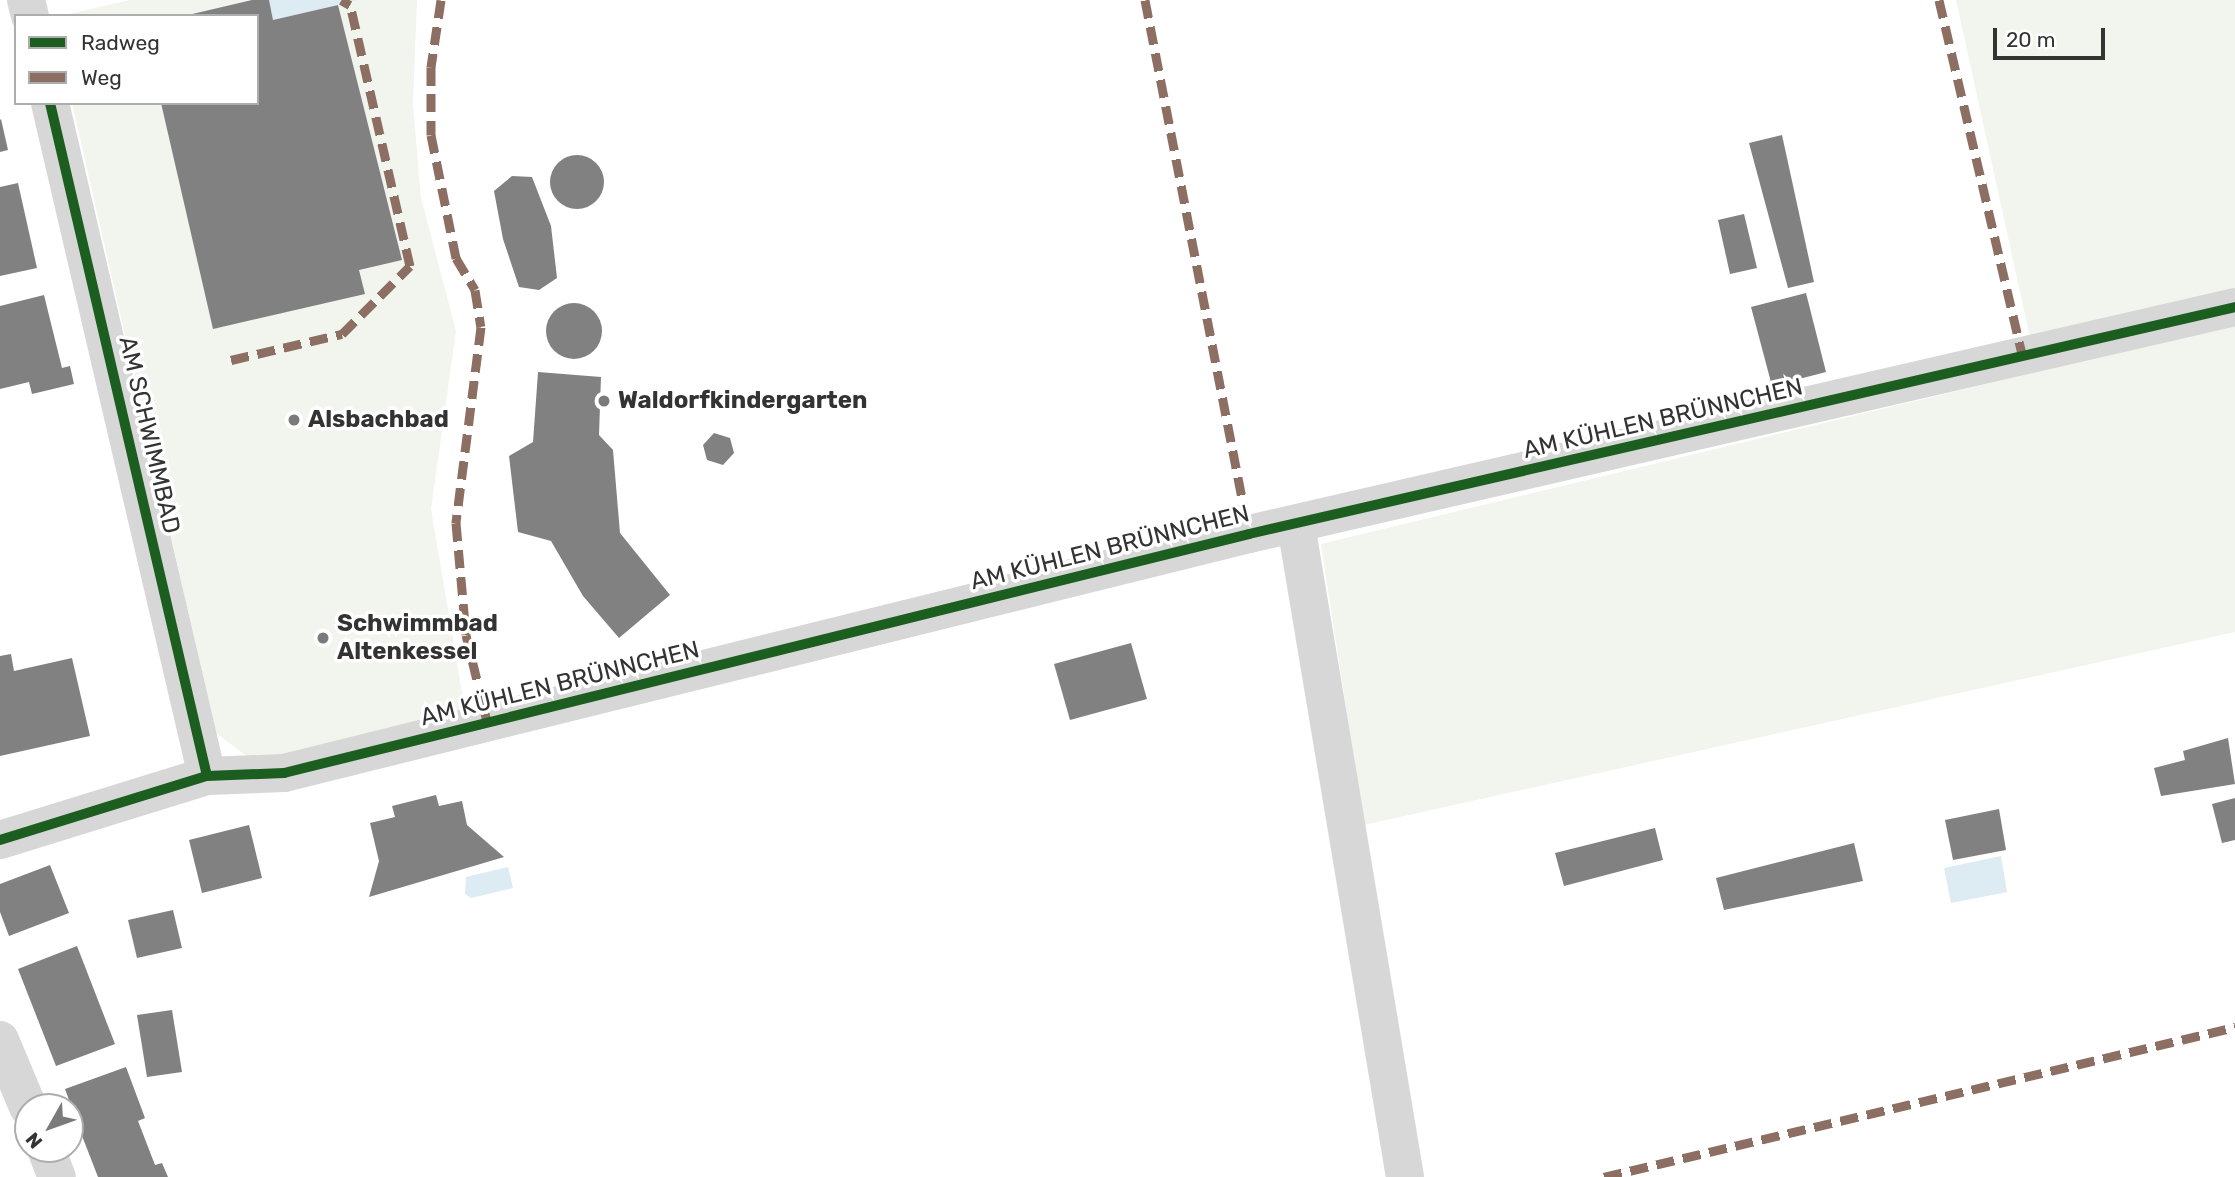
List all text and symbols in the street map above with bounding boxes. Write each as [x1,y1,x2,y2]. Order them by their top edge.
legend [14,14,259,105]
scale bar [1997,14,2109,58]
text: 20 m [2006,27,2055,52]
text: Radweg [81,30,160,55]
text: Weg [81,65,122,90]
street label: AM SCHWIMMBAD [112,334,186,536]
street label: AM KÜHLEN BRÜNNCHEN [1520,373,1806,465]
place label: Waldorfkindergarten [618,387,868,415]
marker: Waldorfkindergarten [596,393,612,409]
place label: Alsbachbad [308,406,449,434]
marker: Alsbachbad [286,412,302,428]
street label: AM KÜHLEN BRÜNNCHEN [968,499,1252,597]
place label: Schwimmbad Altenkessel [337,610,498,666]
marker: Schwimmbad Altenkessel [315,630,331,646]
street label: AM KÜHLEN BRÜNNCHEN [418,635,702,733]
north arrow [14,1093,84,1163]
text: N [21,1128,47,1153]

